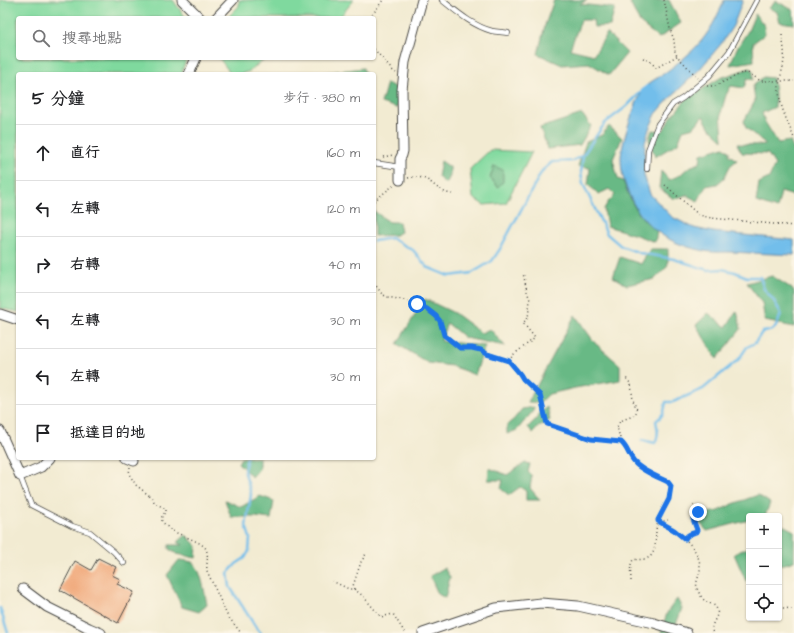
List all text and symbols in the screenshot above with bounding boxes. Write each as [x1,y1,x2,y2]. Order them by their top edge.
search box [16,16,376,60]
icon: search [30,27,52,49]
text: 搜尋地點 [62,28,122,49]
text: 5 分鐘 [32,87,85,111]
text: 步行 · 380 m [283,89,360,107]
icon: ahead [32,142,54,164]
text: 直行 [70,142,100,163]
text: 160 m [327,144,360,162]
icon: left [32,198,54,220]
text: 左轉 [70,198,100,219]
text: 120 m [327,200,360,218]
icon: right [32,254,54,276]
text: 右轉 [70,254,100,275]
text: 40 m [328,256,360,274]
route start [408,295,426,313]
icon: left [32,310,54,332]
text: 左轉 [70,310,100,331]
text: 30 m [330,312,360,330]
icon: left [32,366,54,388]
text: 左轉 [70,366,100,387]
text: 30 m [330,368,360,386]
icon: arrive [32,422,54,444]
text: 抵達目的地 [70,422,145,443]
route end [689,503,707,521]
map controls [746,513,782,621]
button: + [746,513,782,549]
button: − [746,549,782,585]
button: locate [746,585,782,621]

